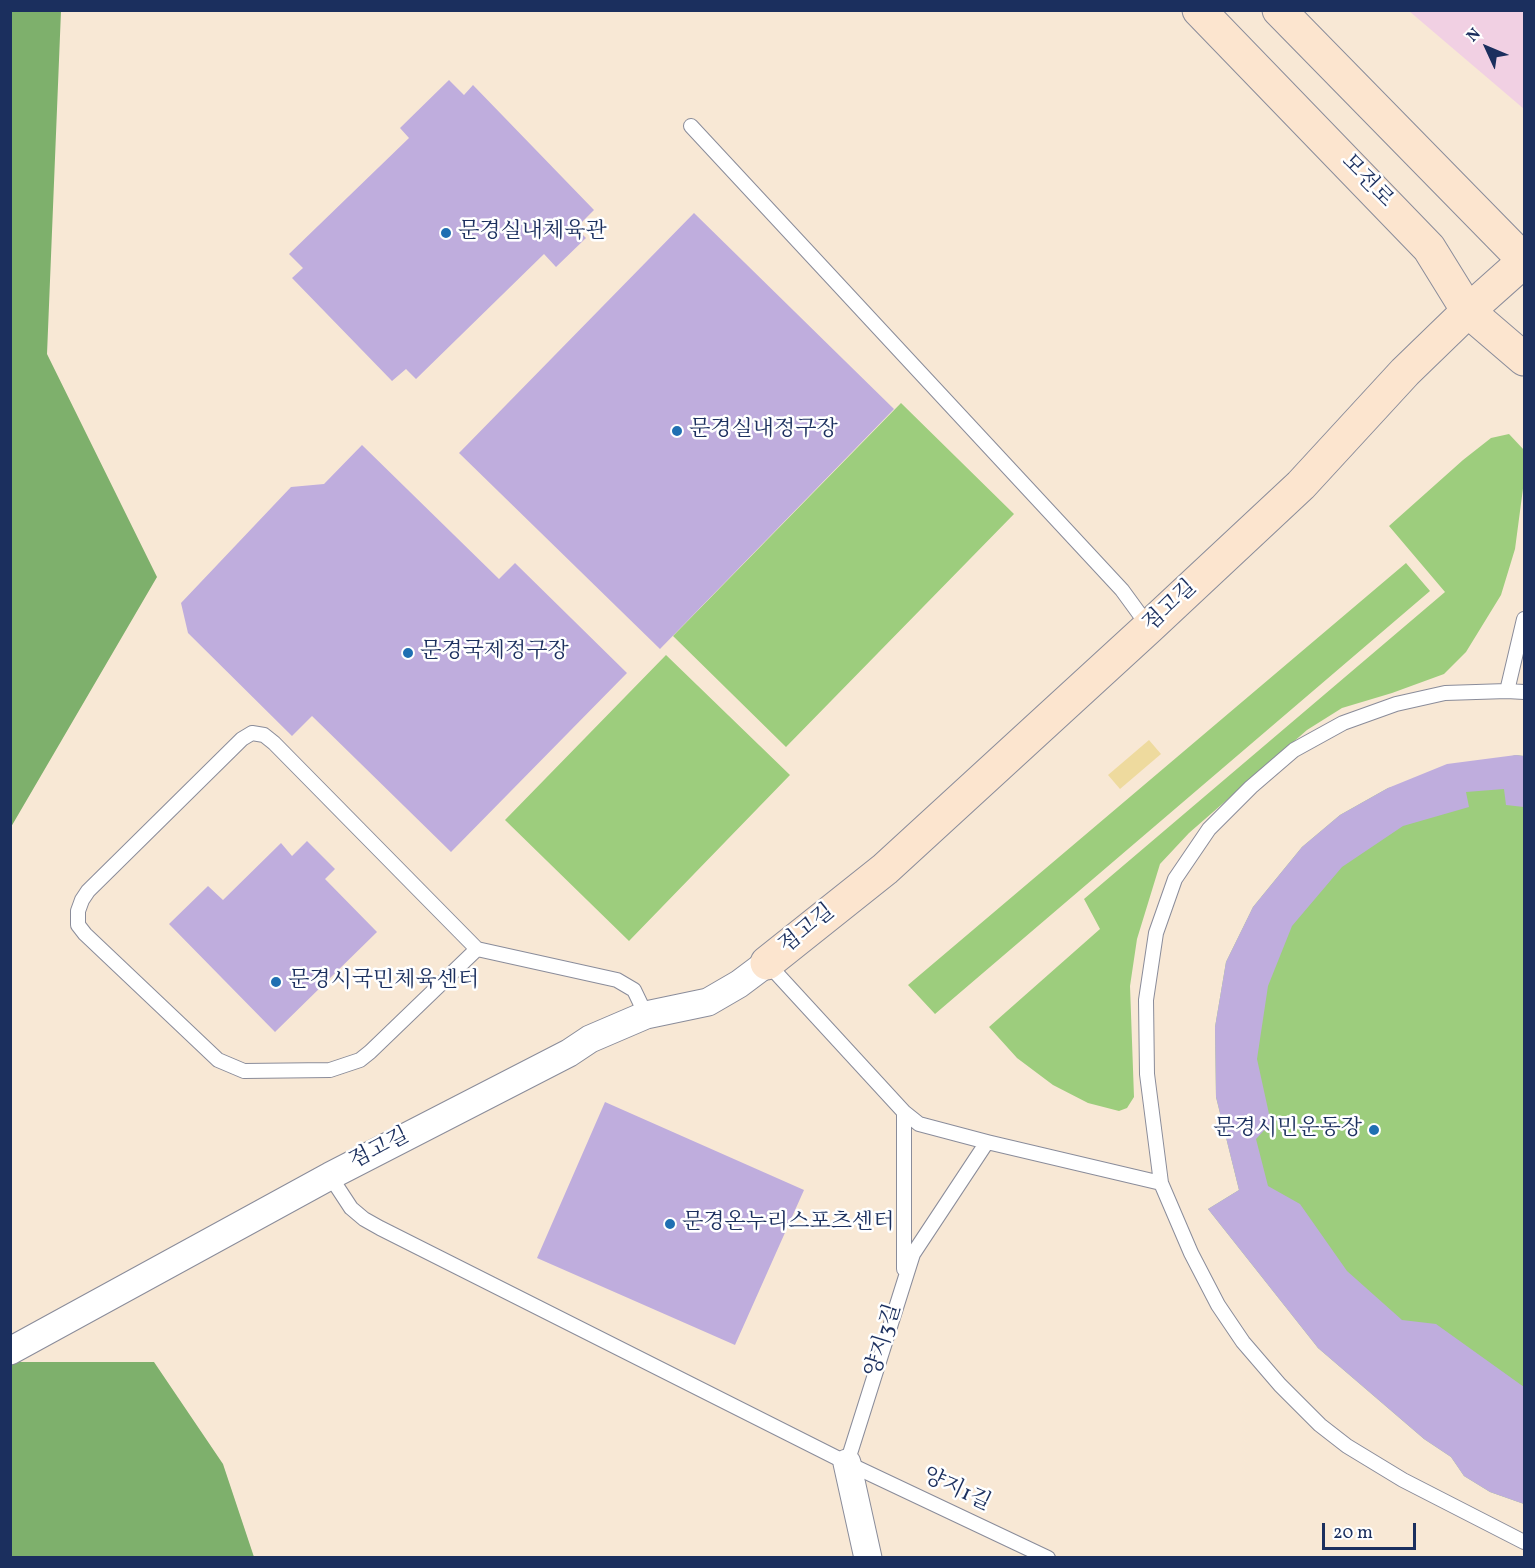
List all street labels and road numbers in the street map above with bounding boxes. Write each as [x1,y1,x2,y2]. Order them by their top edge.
street label: 모전로 [1334,150,1398,214]
street label: 점고길 [1139,576,1203,638]
street label: 점고길 [775,900,841,960]
street label: 점고길 [346,1124,414,1176]
street label: 양지3길 [861,1301,909,1381]
street label: 양지1길 [918,1464,994,1518]

